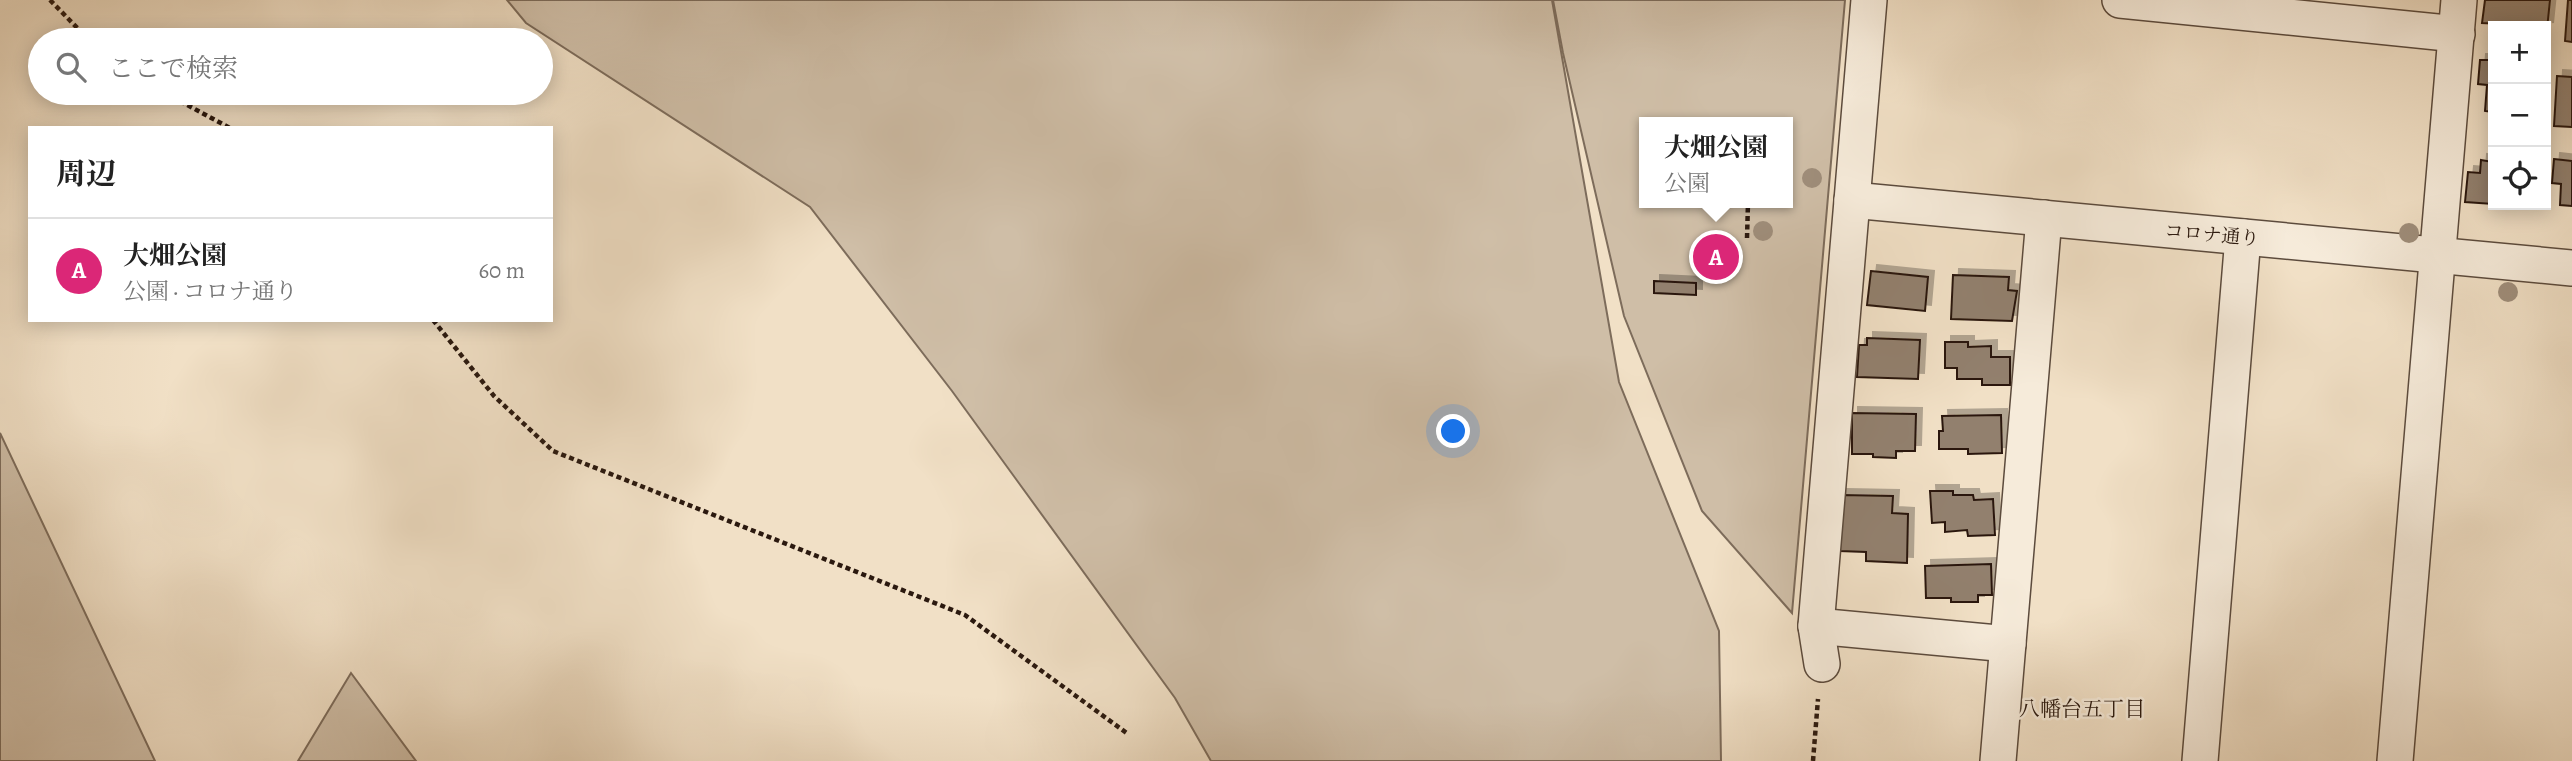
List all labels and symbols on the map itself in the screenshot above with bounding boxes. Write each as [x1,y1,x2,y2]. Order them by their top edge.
street label: コロナ通り [2163,218,2260,252]
pin: A [1693,231,1739,283]
your location [1436,414,1470,448]
district label: 八幡台五丁目 [2019,695,2145,723]

